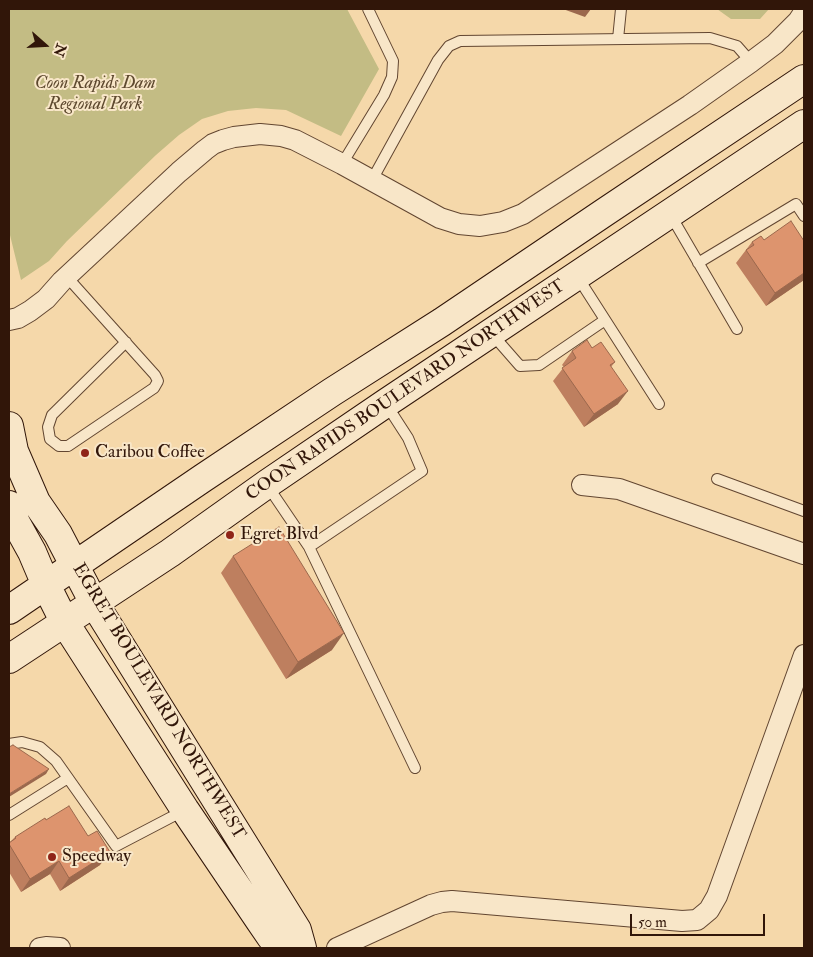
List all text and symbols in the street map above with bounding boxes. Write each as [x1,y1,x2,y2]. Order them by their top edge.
north arrow [20,20,70,70]
text: N [50,41,70,59]
park label: Coon Rapids Dam Regional Park [35,73,155,116]
street label: COON RAPIDS BOULEVARD NORTHWEST [242,276,570,506]
place label: Caribou Coffee [95,442,205,464]
marker: Caribou Coffee [79,447,91,459]
place label: Egret Blvd [240,524,318,546]
marker: Egret Blvd [224,529,236,541]
street label: EGRET BOULEVARD NORTHWEST [67,560,249,844]
place label: Speedway [62,846,131,868]
marker: Speedway [46,851,58,863]
scale bar [633,904,768,936]
text: 50 m [638,913,667,932]

